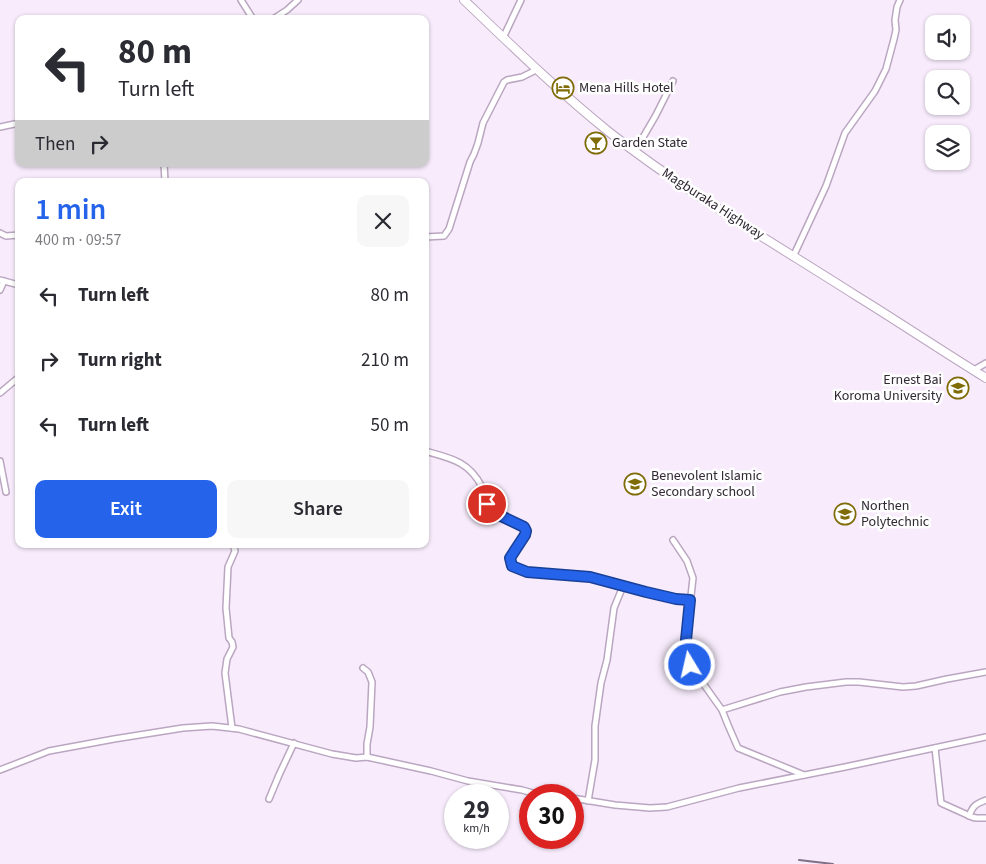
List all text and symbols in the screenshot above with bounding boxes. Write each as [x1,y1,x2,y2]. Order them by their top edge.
map controls [925,15,970,170]
button: sound [925,15,970,60]
text: 80 m [118,27,192,77]
icon: left [35,35,100,100]
button: search [925,70,970,115]
text: Turn left [118,73,194,105]
hotel icon: Mena Hills Hotel [551,76,575,100]
place label: Mena Hills Hotel [579,78,674,98]
button: layers [925,125,970,170]
icon: right [85,130,113,158]
text: Then [35,131,75,158]
bar icon: Garden State [584,131,608,155]
place label: Garden State [612,133,688,153]
street label: Magburaka Highway [658,163,769,245]
text: 1 min [35,188,106,231]
button: close [357,195,409,247]
text: 400 m · 09:57 [35,229,122,251]
icon: left [35,282,63,310]
text: Turn left [78,282,149,309]
text: 80 m [371,282,409,309]
icon: right [35,347,63,375]
text: Turn right [78,347,162,374]
text: 210 m [361,347,409,374]
place label: Ernest Bai Koroma University [834,370,942,406]
school or university icon: Ernest Bai Koroma University [946,376,970,400]
icon: left [35,412,63,440]
text: Turn left [78,412,149,439]
text: 50 m [371,412,409,439]
place label: Benevolent Islamic Secondary school [651,466,763,502]
school or university icon: Benevolent Islamic Secondary school [623,472,647,496]
button: Exit [35,480,217,538]
button: Share [227,480,409,538]
pin [466,483,508,525]
icon: arrive [473,490,501,518]
place label: Northen Polytechnic [861,496,930,532]
school or university icon: Northen Polytechnic [833,502,857,526]
position arrow [663,638,715,690]
speed limit sign: 30 [519,784,584,849]
text: 29 [463,792,490,828]
text: km/h [463,820,490,837]

